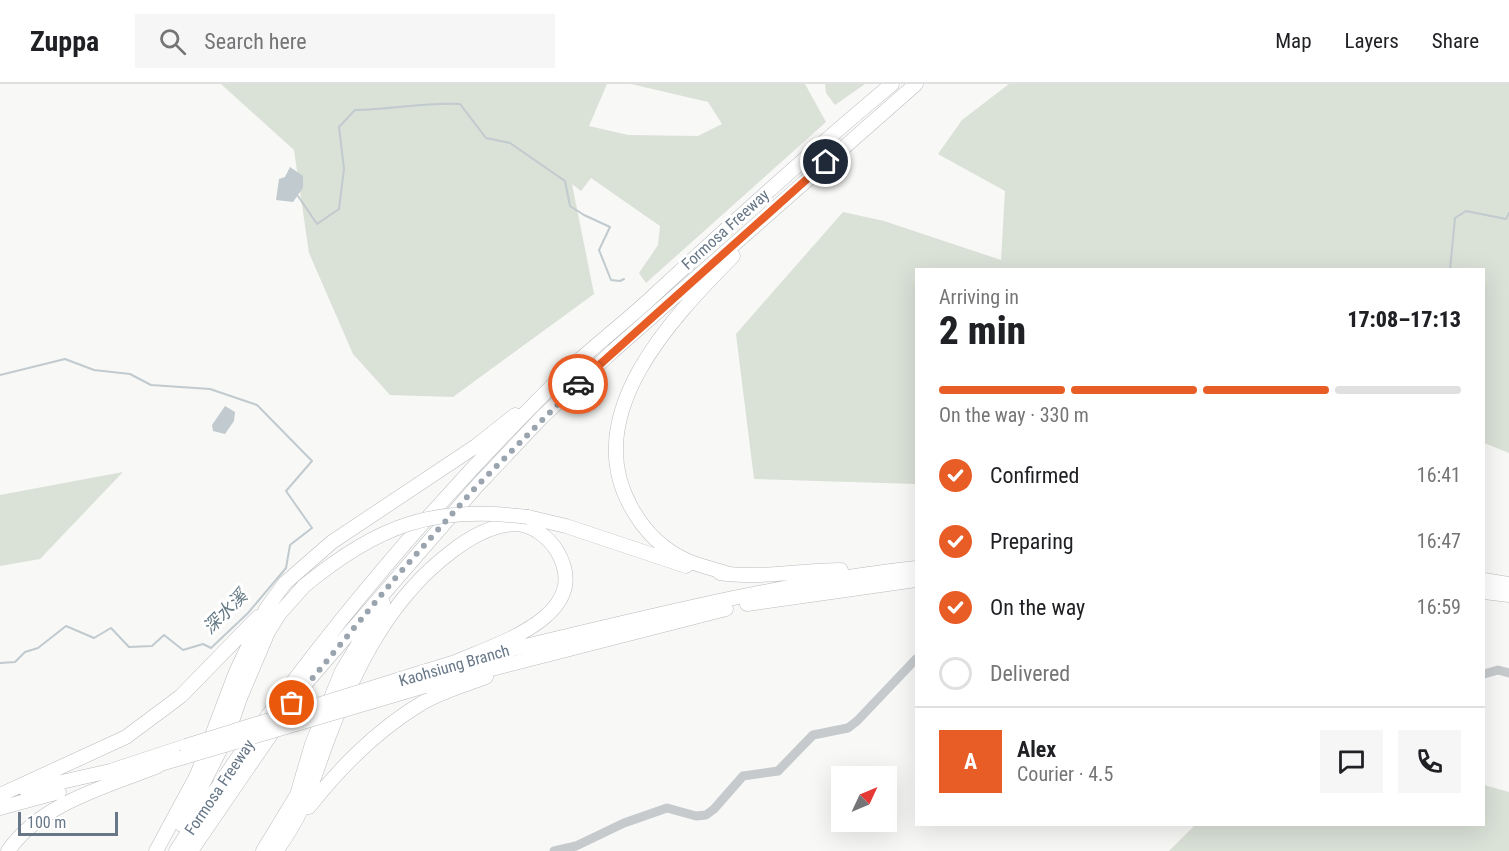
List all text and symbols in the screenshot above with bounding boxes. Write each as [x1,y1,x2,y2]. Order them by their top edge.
search box [135,14,555,68]
text: Zuppa [30,25,99,58]
icon: search [156,25,189,58]
text: Search here [204,29,307,54]
text: Map [1275,29,1312,53]
text: Layers [1345,29,1399,53]
text: Share [1432,29,1479,53]
pin [800,136,851,187]
icon: home [809,145,842,178]
street label: Formosa Freeway [678,185,773,274]
text: Arriving in [939,285,1019,309]
text: 17:08–17:13 [1347,307,1461,332]
text: 2 min [939,308,1026,354]
courier [548,354,608,414]
icon: car [562,368,595,401]
text: On the way · 330 m [939,403,1089,427]
icon: check [939,459,972,492]
text: Confirmed [990,463,1079,488]
text: 16:41 [1417,463,1461,487]
icon: check [939,525,972,558]
text: Preparing [990,529,1074,554]
text: 16:47 [1417,529,1461,553]
water label: 深水溪 [198,583,253,638]
icon: check [939,591,972,624]
text: On the way [990,595,1085,620]
text: 16:59 [1417,595,1461,619]
street label: Kaohsiung Branch [397,641,512,690]
text: Delivered [990,661,1070,686]
pin [266,677,317,728]
icon: bag [275,686,308,719]
button: chat [1320,730,1383,793]
button: phone [1398,730,1461,793]
street label: Formosa Freeway [181,736,259,839]
text: Alex [1017,737,1056,762]
text: A [964,749,977,774]
text: Courier · 4.5 [1017,762,1113,786]
north arrow [831,766,897,832]
map controls [831,766,897,832]
scale bar [18,809,118,836]
text: 100 m [27,813,66,832]

